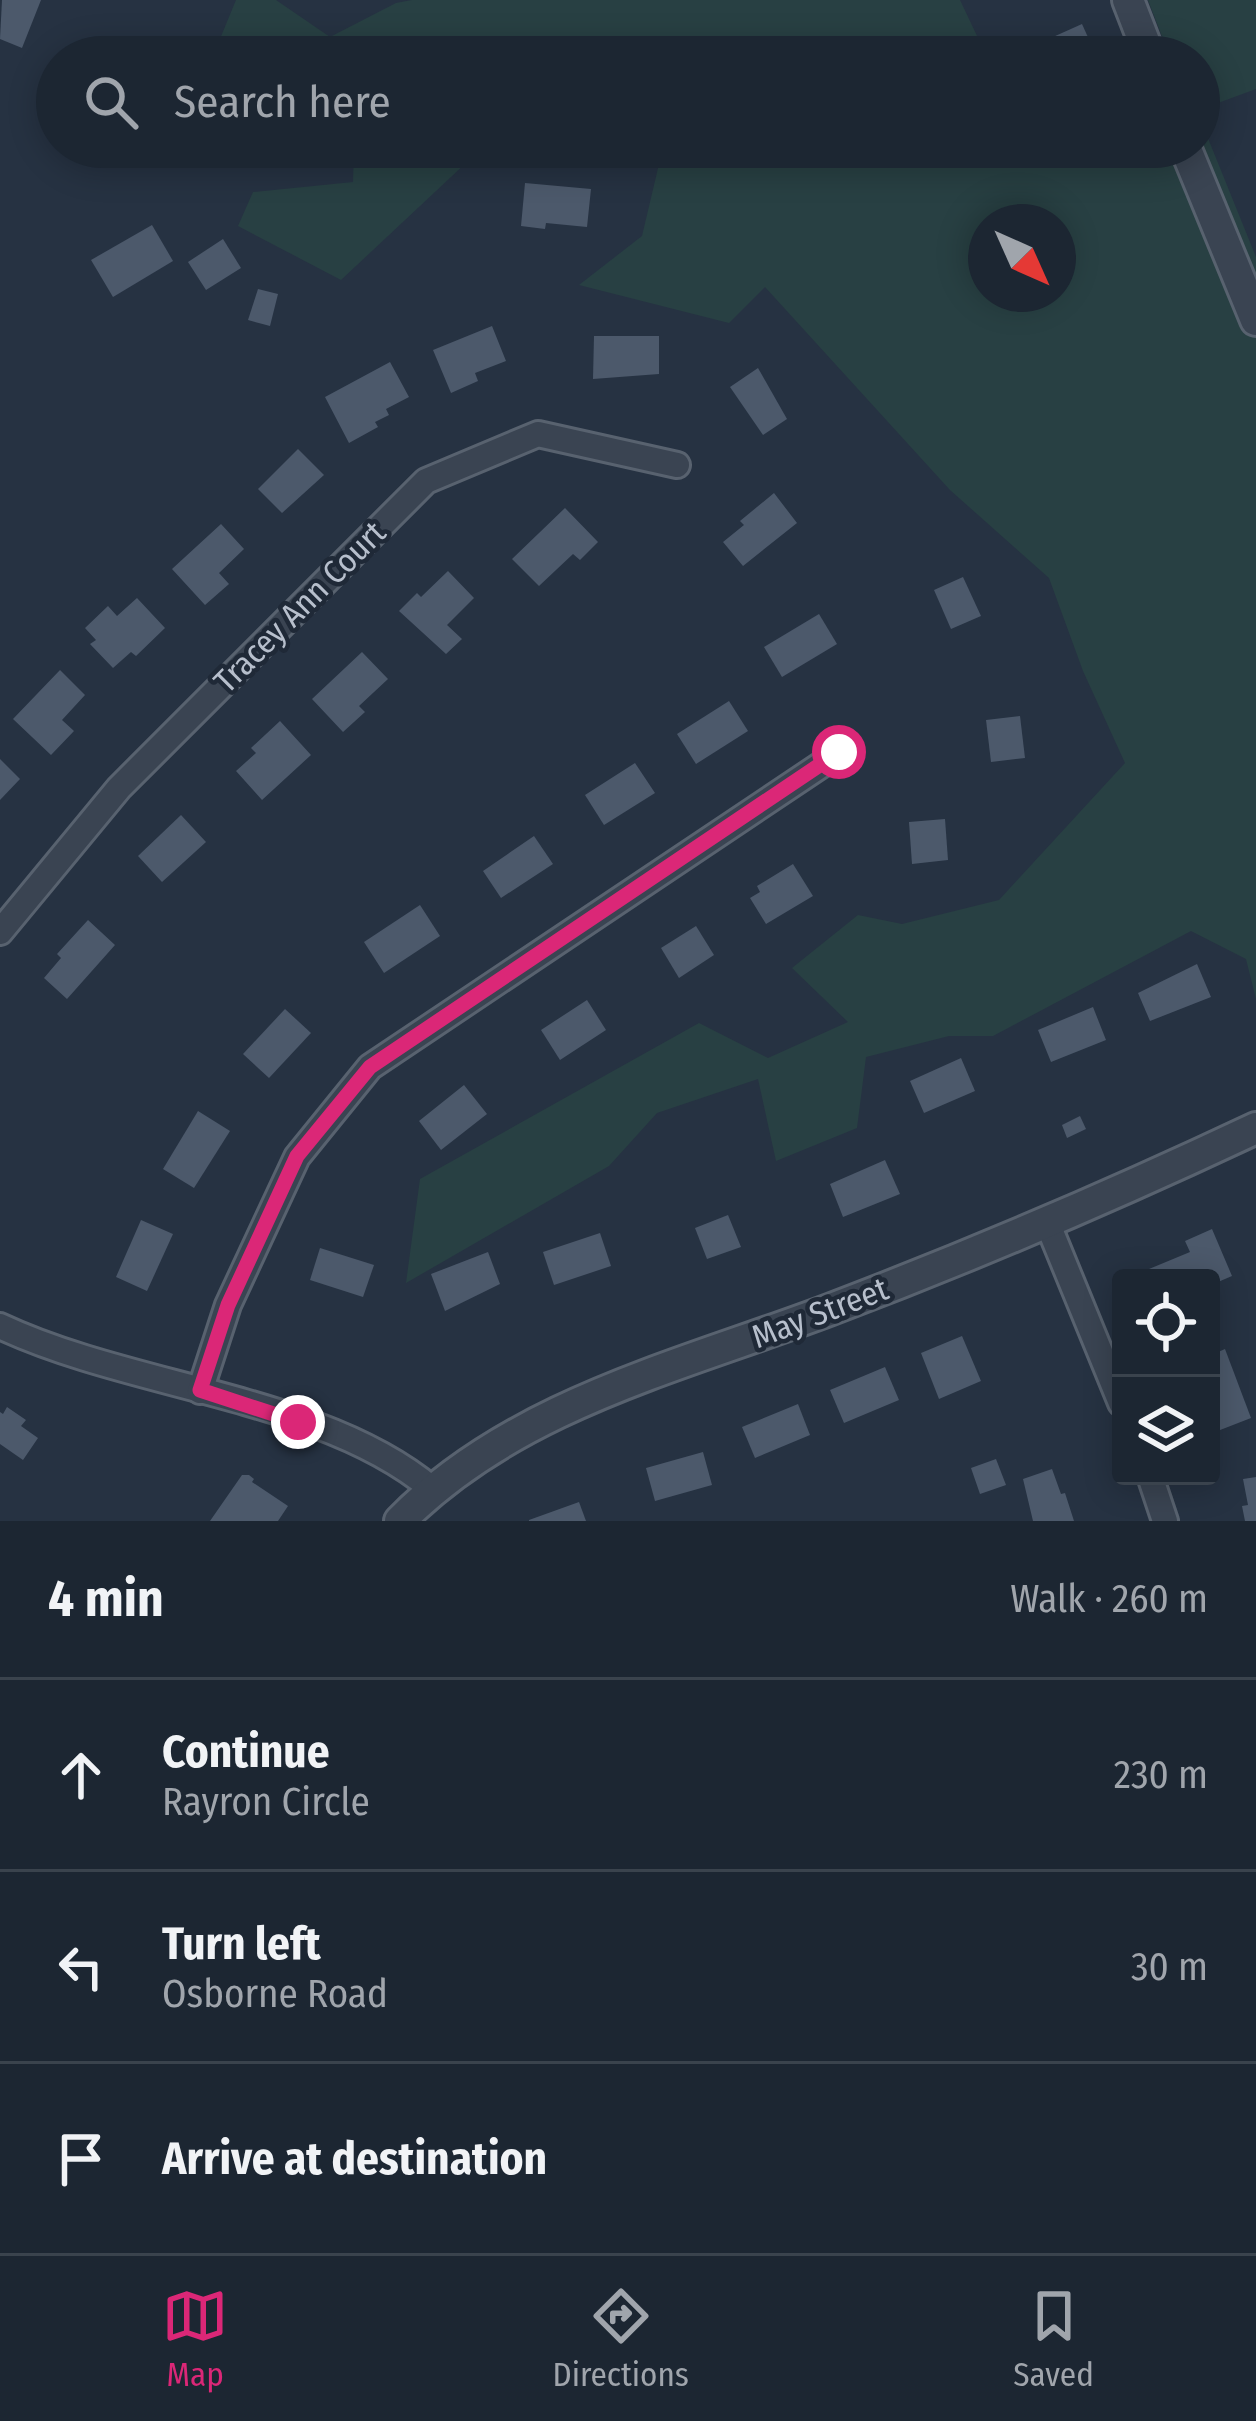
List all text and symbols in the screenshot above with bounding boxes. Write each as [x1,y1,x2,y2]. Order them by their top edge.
search box [36,36,1220,168]
icon: search [78,69,144,135]
text: Search here [174,75,391,129]
north arrow [968,204,1076,312]
street label: Tracey Ann Court [206,513,394,701]
route start [812,725,866,779]
street label: May Street [746,1269,894,1357]
map controls [1112,1269,1220,1485]
button: locate [1112,1269,1220,1377]
button: layers [1112,1377,1220,1485]
route end [271,1395,325,1449]
text: 4 min [48,1568,164,1630]
text: Walk · 260 m [1010,1576,1208,1622]
text: Continue [162,1725,330,1779]
icon: ahead [48,1742,114,1808]
text: 230 m [1114,1752,1208,1798]
text: Rayron Circle [162,1779,370,1825]
text: Turn left [162,1917,321,1971]
icon: left [48,1934,114,2000]
text: 30 m [1131,1944,1208,1990]
text: Osborne Road [162,1971,388,2017]
icon: arrive [48,2126,114,2192]
text: Arrive at destination [162,2132,547,2186]
tab: Map [162,2283,228,2395]
tab: Directions [552,2283,689,2395]
tab: Saved [1013,2283,1094,2395]

